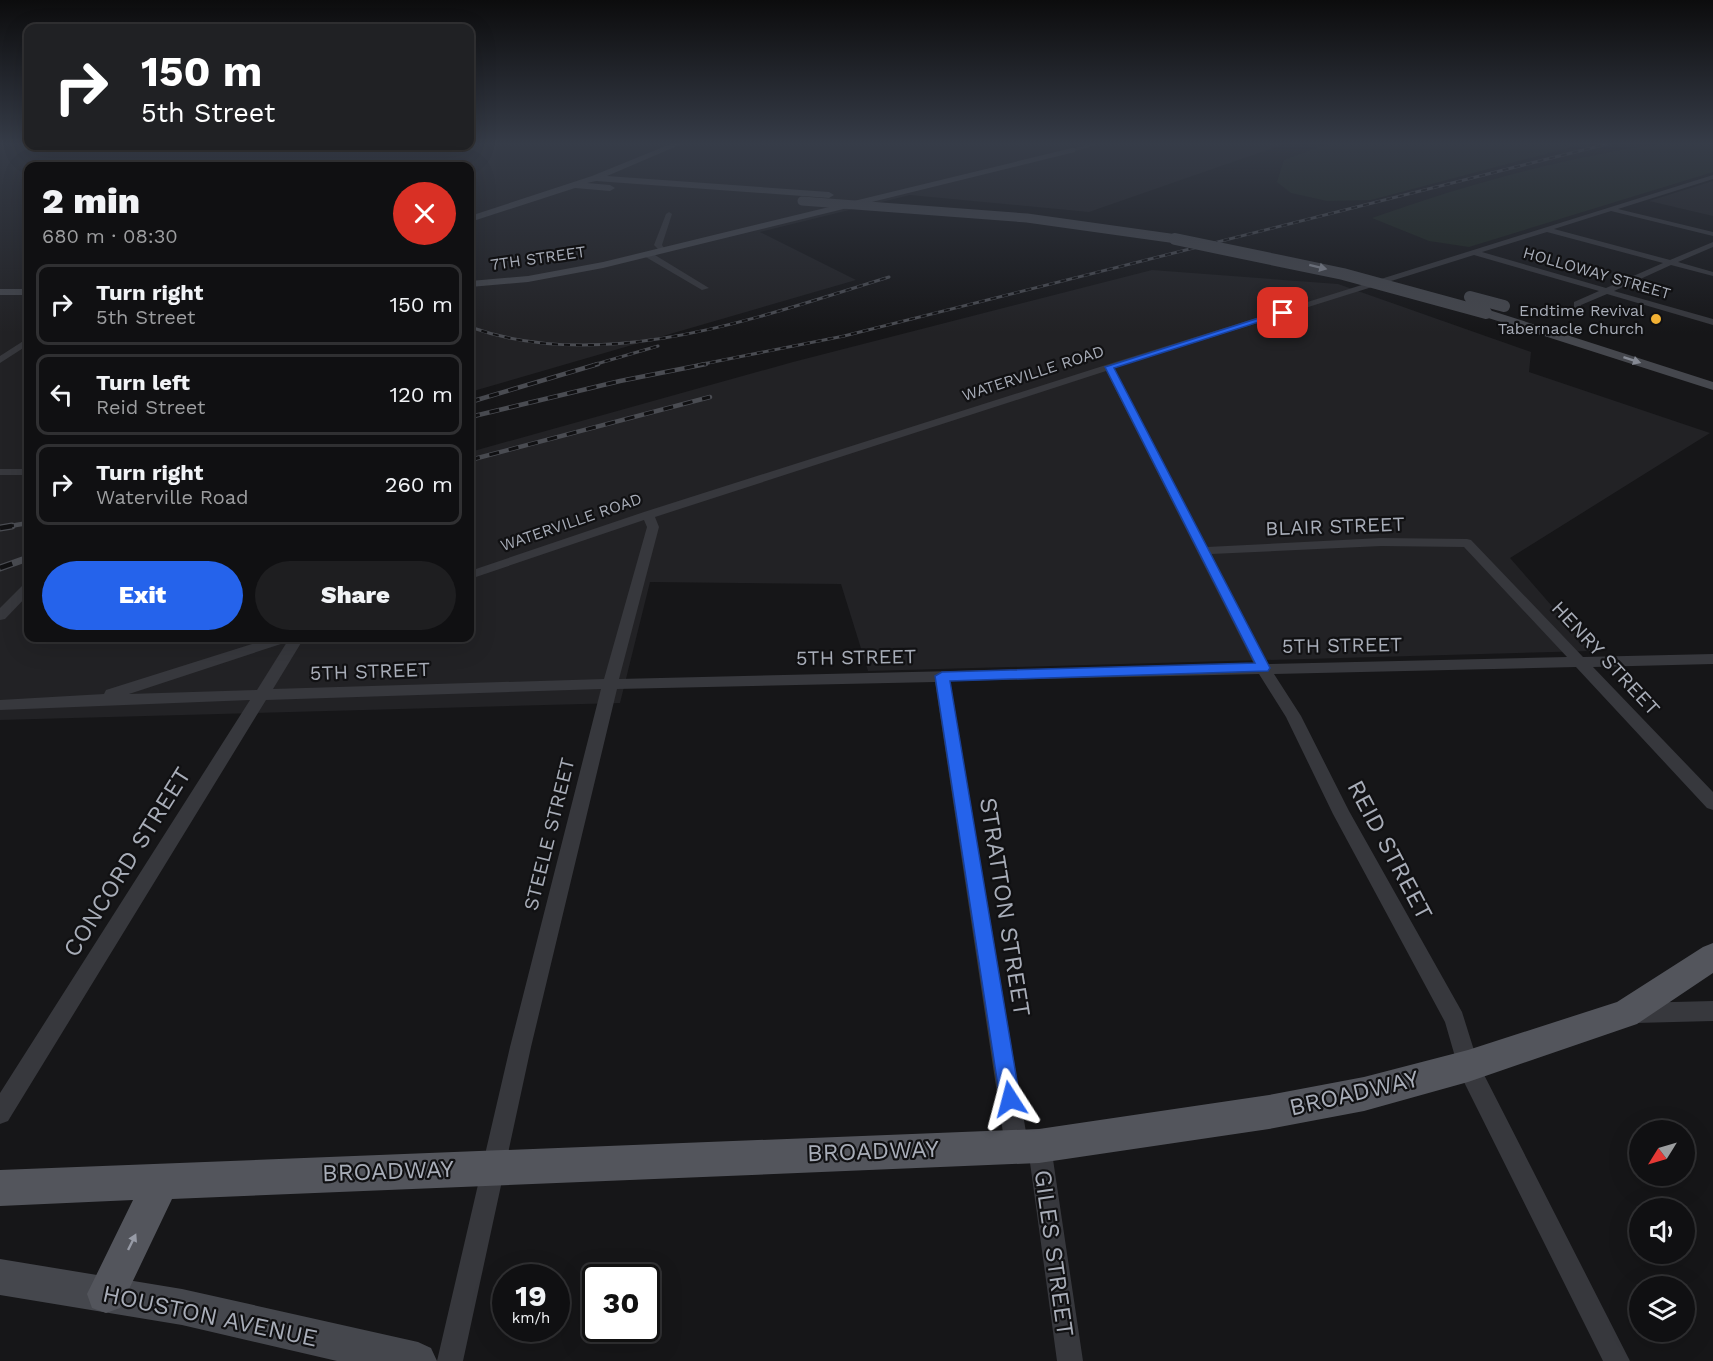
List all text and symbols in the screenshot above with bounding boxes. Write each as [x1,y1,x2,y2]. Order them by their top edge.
text: 150 m [141,47,262,96]
icon: right [42,48,120,126]
text: 5th Street [141,97,275,129]
text: 2 min [42,180,140,222]
button: close [393,182,456,245]
text: 680 m · 08:30 [42,224,178,248]
street label: 7TH STREET [489,242,587,274]
street label: HOLLOWAY STREET [1521,243,1673,303]
one-way arrow [1309,263,1327,273]
text: Turn right [96,280,203,305]
pin [1257,287,1308,338]
icon: right [45,288,78,321]
text: 150 m [389,292,453,317]
icon: arrive [1266,296,1299,329]
place label: Endtime Revival Tabernacle Church [1498,301,1644,338]
text: 5th Street [96,305,195,329]
marker: Endtime Revival Tabernacle Church [1649,312,1663,326]
street label: WATERVILLE ROAD [960,341,1106,405]
one-way arrow [1623,356,1641,366]
text: Turn left [96,370,190,395]
icon: left [45,378,78,411]
text: 120 m [389,382,453,407]
text: Reid Street [96,395,205,419]
text: Turn right [96,460,203,485]
icon: right [45,468,78,501]
text: 260 m [385,472,453,497]
text: Waterville Road [96,485,249,509]
street label: WATERVILLE ROAD [498,489,644,555]
street label: BLAIR STREET [1265,512,1405,540]
button: Exit [42,561,243,630]
button: Share [255,561,456,630]
street label: HENRY STREET [1547,596,1665,720]
street label: 5TH STREET [1282,632,1402,658]
street label: 5TH STREET [796,644,916,670]
street label: 5TH STREET [309,657,431,685]
street label: STEELE STREET [518,755,580,913]
street label: CONCORD STREET [57,762,197,962]
street label: REID STREET [1341,775,1439,925]
street label: STRATTON STREET [974,796,1036,1018]
street label: BROADWAY [1287,1064,1422,1121]
position arrow [978,1067,1042,1131]
north arrow [1629,1120,1695,1186]
map controls [1629,1120,1695,1342]
street label: BROADWAY [807,1135,940,1167]
street label: BROADWAY [322,1155,455,1187]
street label: GILES STREET [1028,1168,1080,1338]
button: sound [1629,1198,1695,1264]
one-way arrow [127,1233,137,1250]
speed limit sign: 30 [582,1264,660,1342]
button: layers [1629,1276,1695,1342]
text: 19 [515,1278,547,1313]
street label: HOUSTON AVENUE [100,1280,320,1352]
text: km/h [512,1309,550,1327]

